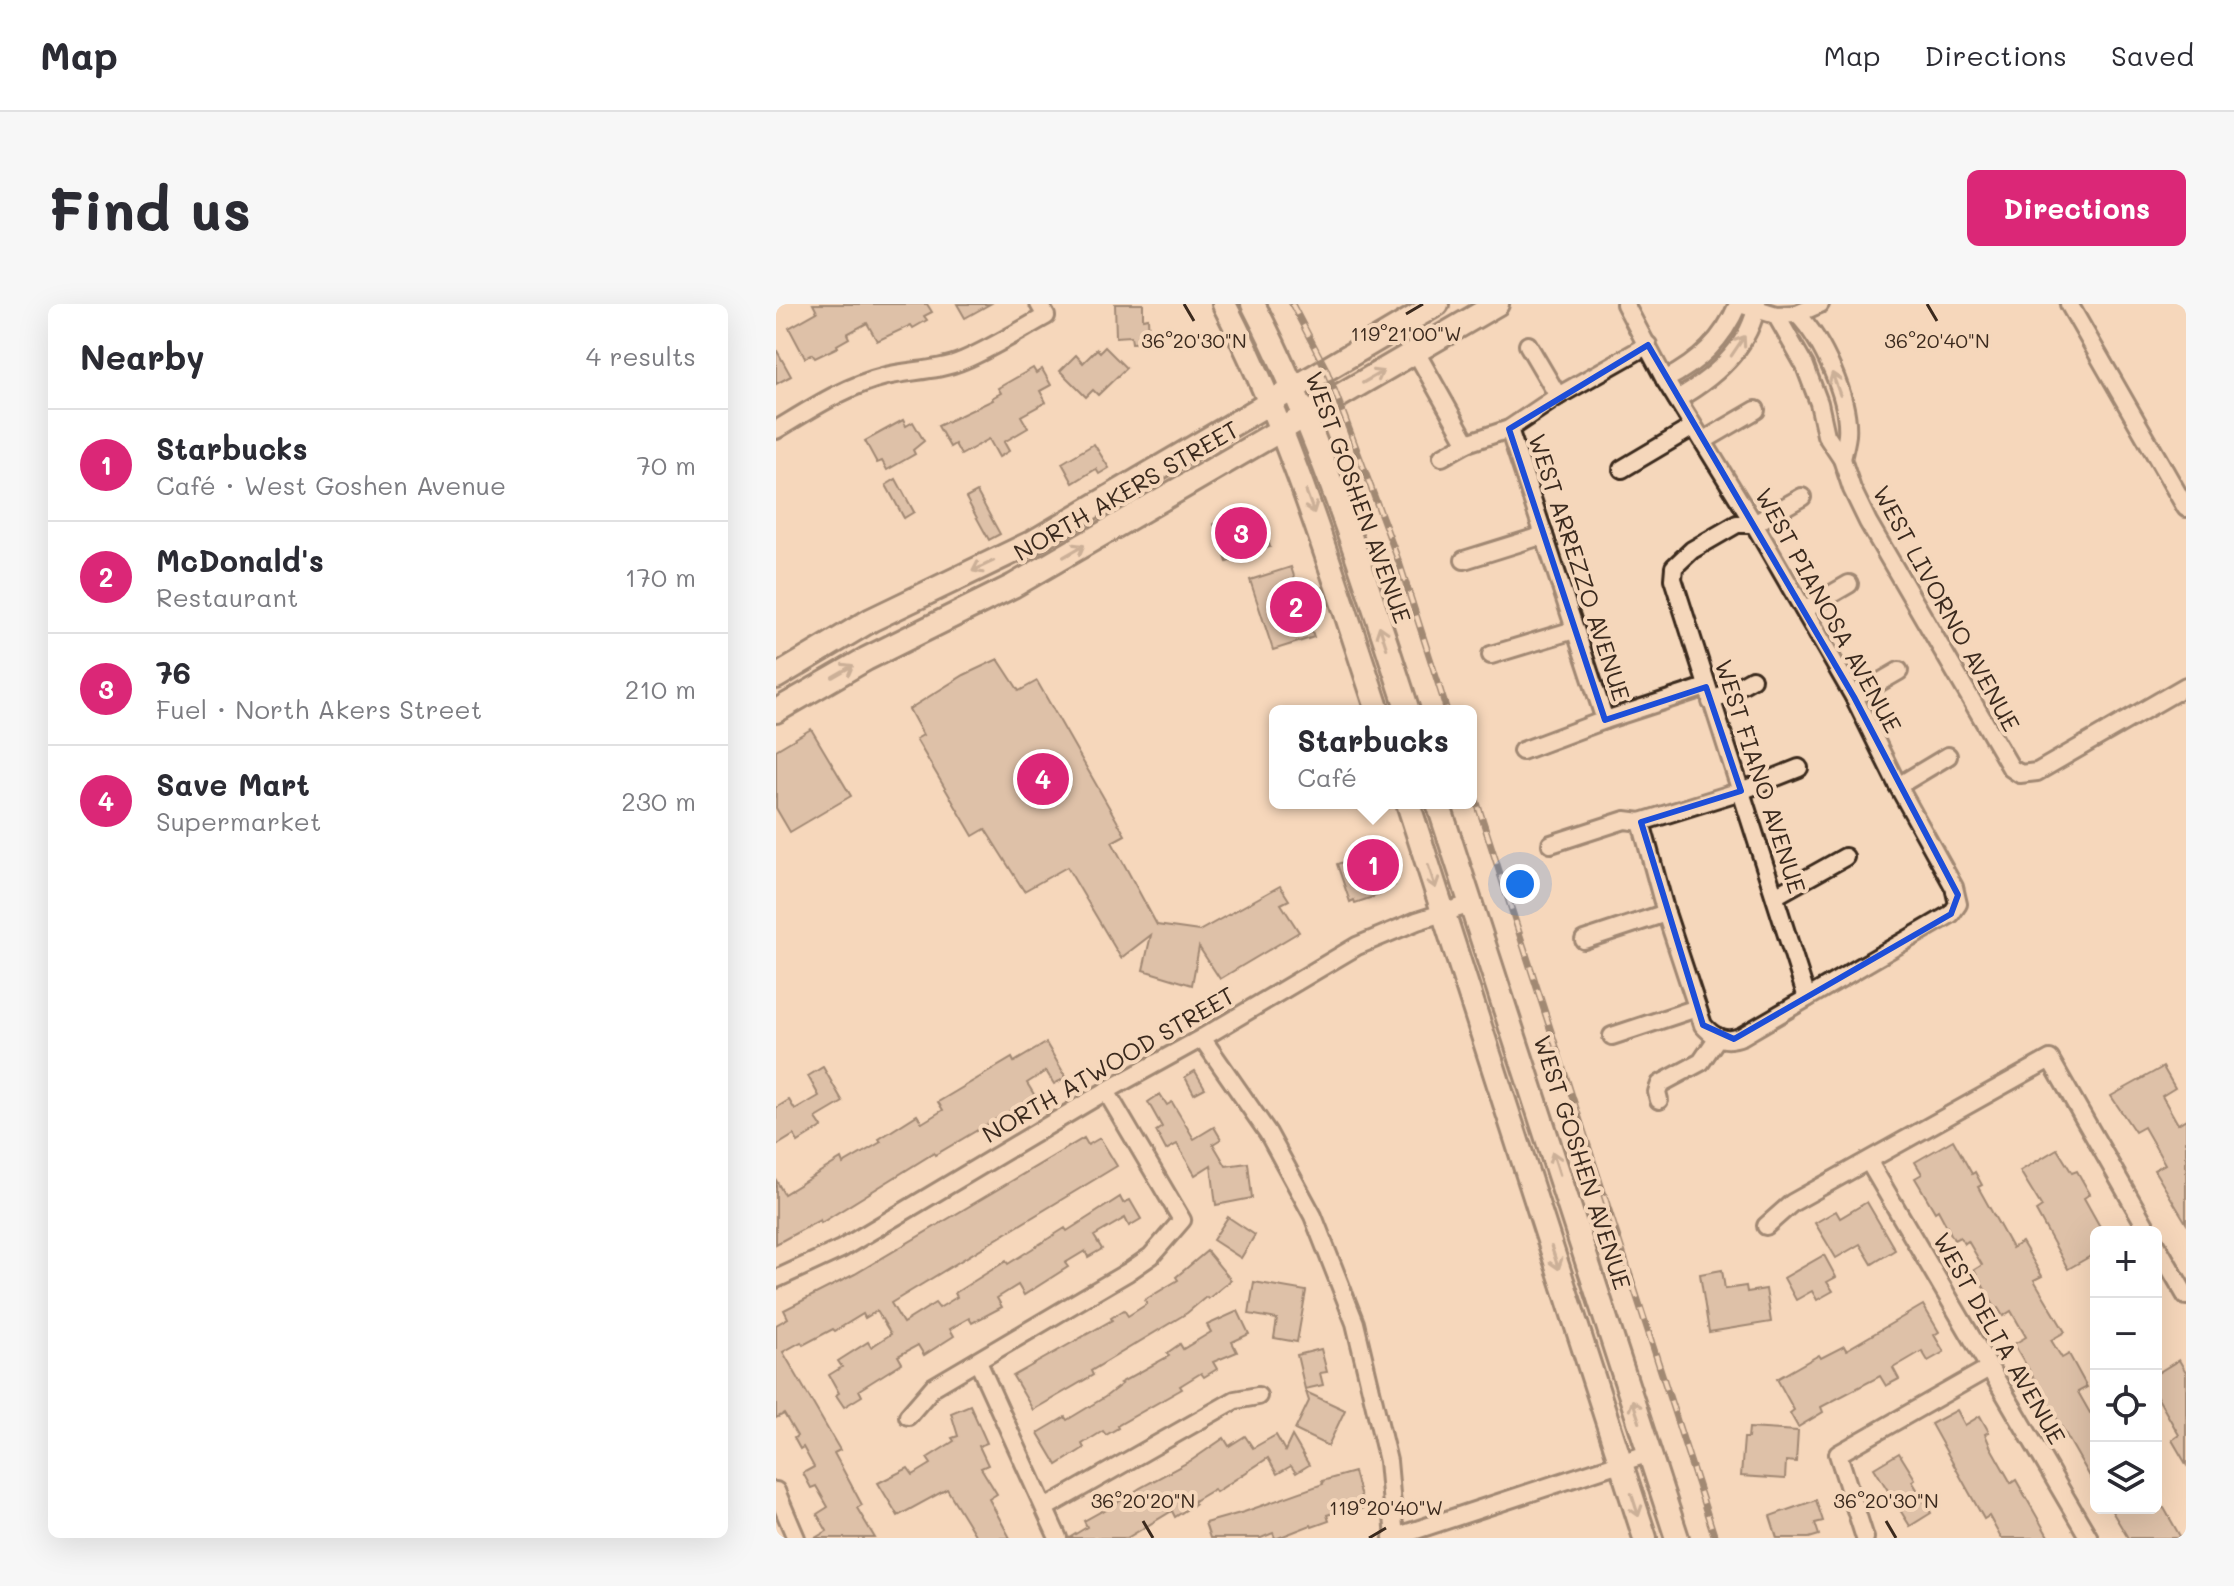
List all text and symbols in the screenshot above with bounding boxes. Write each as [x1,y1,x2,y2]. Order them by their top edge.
text: Map [40,30,118,80]
text: Map [1824,37,1881,73]
text: Directions [1925,37,2067,73]
text: Saved [2111,37,2194,73]
button: Directions [1967,170,2186,246]
text: Find us [48,172,251,245]
text: 119°21'00"W [1350,320,1462,346]
text: 36°20'30"N [1141,327,1247,353]
text: 36°20'40"N [1884,327,1990,353]
text: Nearby [80,334,205,379]
one-way arrow [1730,335,1747,357]
text: 4 results [586,339,696,373]
street label: WEST GOSHEN AVENUE [1299,367,1419,627]
one-way arrow [1361,369,1384,385]
one-way arrow [1827,371,1842,396]
street label: NORTH AKERS STREET [1008,413,1244,567]
text: Starbucks [156,428,308,468]
street label: WEST ARREZZO AVENUE [1522,429,1638,705]
text: 1 [100,448,112,482]
text: 70 m [636,448,696,482]
text: Café · West Goshen Avenue [156,468,506,502]
street label: WEST LIVORNO AVENUE [1866,480,2028,736]
street label: WEST PIANOSA AVENUE [1749,482,1909,738]
one-way arrow [1303,489,1318,514]
pin: 3 [1215,503,1267,563]
text: McDonald's [156,540,324,580]
one-way arrow [1062,543,1085,559]
one-way arrow [971,559,995,574]
text: 2 [99,560,113,594]
text: 170 m [625,560,696,594]
pin: 2 [1270,577,1322,637]
text: Restaurant [156,580,298,614]
one-way arrow [1375,625,1390,650]
text: 76 [156,652,191,692]
street label: WEST FIANO AVENUE [1709,655,1813,897]
one-way arrow [831,663,854,679]
text: 3 [98,672,114,706]
text: 210 m [625,672,696,706]
text: Fuel · North Akers Street [156,692,482,726]
popup [1269,705,1477,809]
text: Starbucks [1297,720,1449,760]
pin: 4 [1017,749,1069,809]
text: Café [1297,760,1357,794]
text: Save Mart [156,764,310,804]
text: 4 [98,784,114,818]
text: 230 m [621,784,696,818]
text: Supermarket [156,804,321,838]
pin: 1 [1347,835,1399,895]
one-way arrow [1426,864,1440,889]
your location [1500,864,1540,904]
street label: NORTH ATWOOD STREET [976,979,1240,1149]
street label: WEST GOSHEN AVENUE [1527,1031,1639,1293]
one-way arrow [1547,1151,1562,1176]
map controls [2090,1226,2162,1514]
button: + [2090,1226,2162,1298]
street label: WEST DELTA AVENUE [1927,1227,2073,1449]
one-way arrow [1548,1245,1563,1270]
button: − [2090,1298,2162,1370]
button: locate [2090,1370,2162,1442]
one-way arrow [1628,1398,1643,1424]
button: layers [2090,1442,2162,1514]
text: 36°20'20"N [1091,1487,1195,1513]
text: 36°20'30"N [1833,1487,1939,1513]
one-way arrow [1628,1493,1643,1518]
text: 119°20'40"W [1329,1494,1443,1520]

